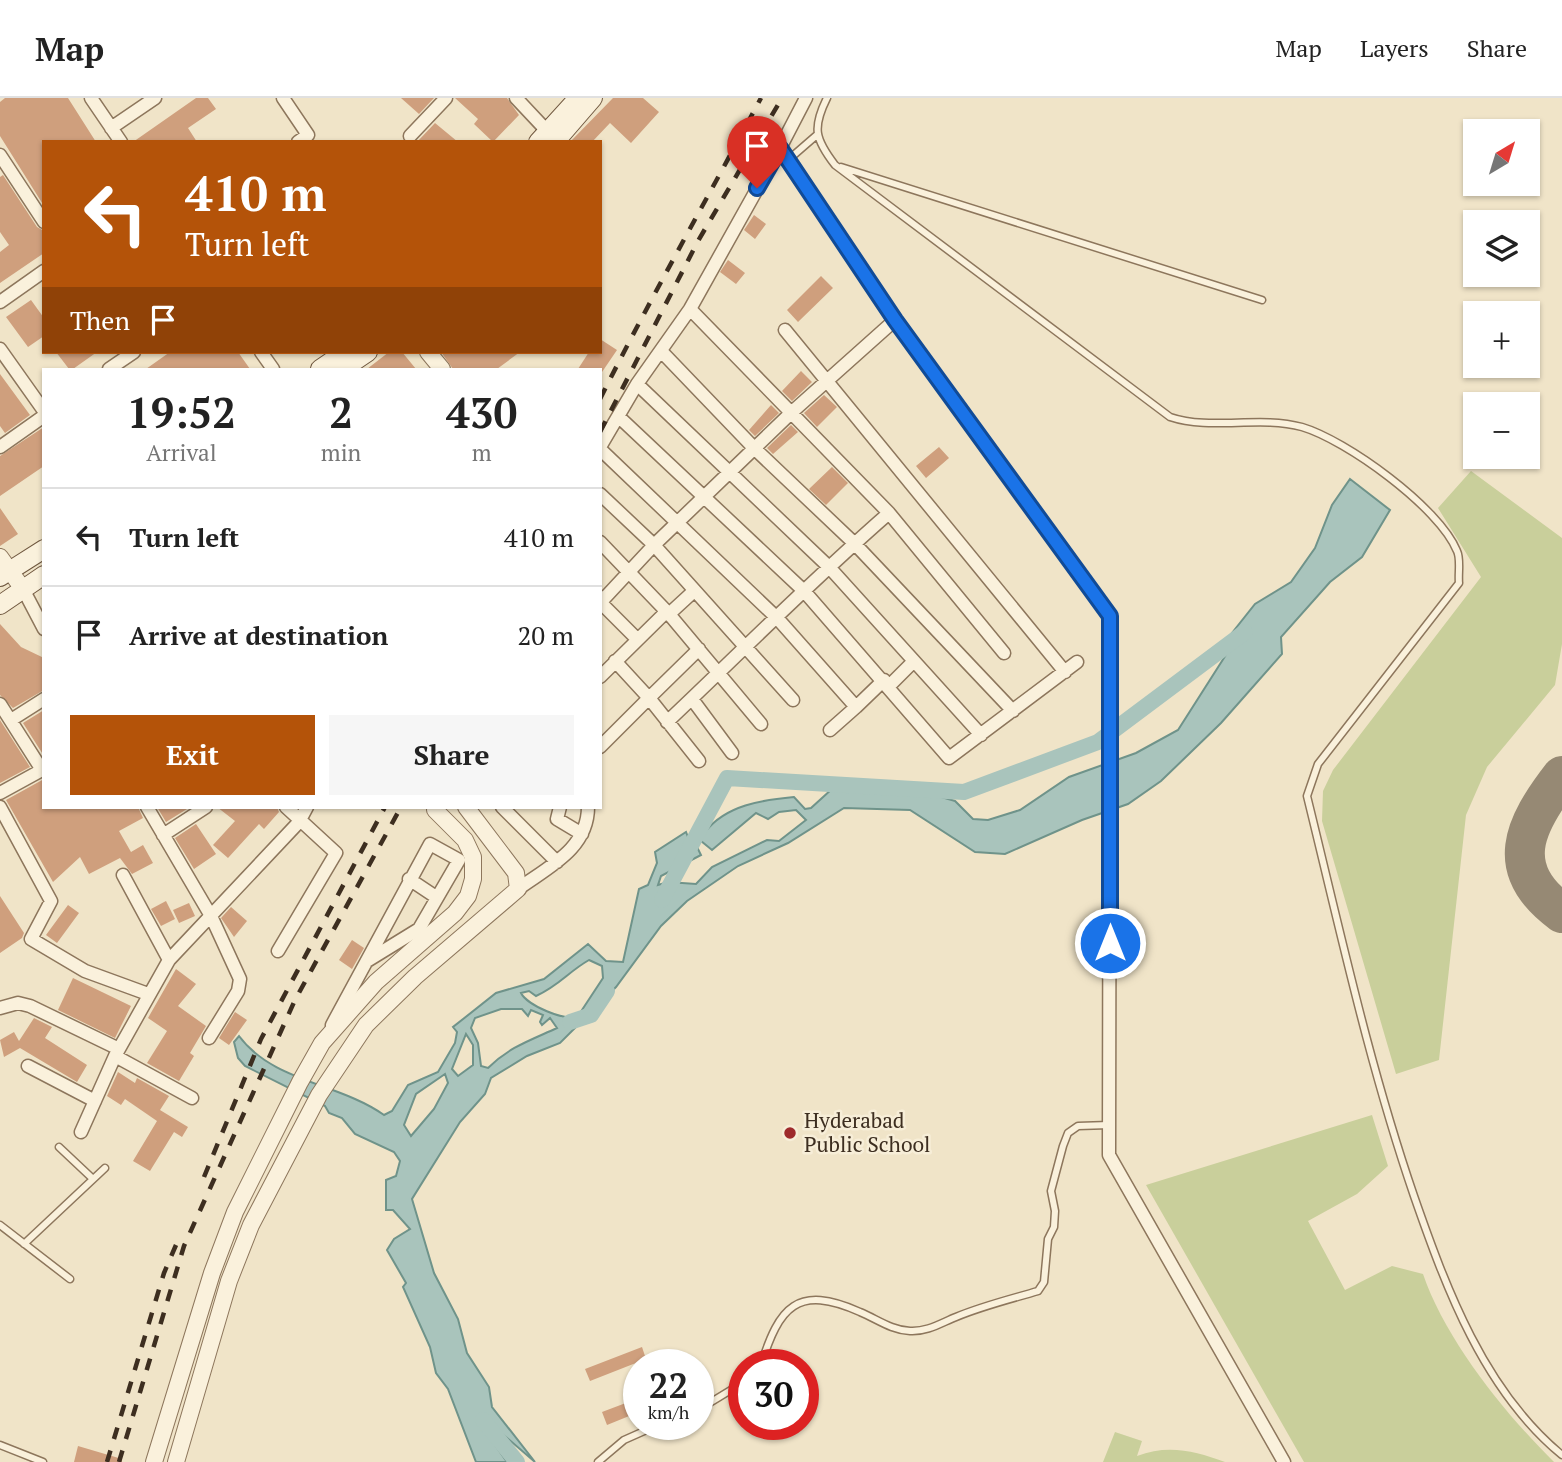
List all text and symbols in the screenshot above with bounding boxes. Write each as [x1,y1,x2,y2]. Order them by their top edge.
text: Map [35,27,104,70]
text: Map [1275,32,1322,64]
text: Layers [1360,32,1429,64]
text: Share [1467,32,1527,64]
pin [727,116,787,188]
north arrow [1463,119,1540,196]
map controls [1463,119,1540,469]
icon: arrive [738,127,776,165]
text: 410 m [185,160,327,225]
icon: left [70,168,161,259]
button: layers [1463,210,1540,287]
text: Turn left [185,223,309,265]
icon: arrive [144,301,182,339]
button: + [1463,301,1540,378]
text: Then [70,303,130,337]
text: 19:52 [127,384,236,440]
text: 2 [329,384,353,440]
text: 430 [446,384,517,440]
button: − [1463,392,1540,469]
text: Arrival [146,437,217,468]
text: min [321,437,361,468]
text: m [472,437,492,468]
icon: left [70,518,108,556]
text: Turn left [129,520,239,554]
text: 410 m [504,520,574,554]
icon: arrive [70,616,108,654]
text: Arrive at destination [129,618,388,652]
text: 20 m [518,618,574,652]
button: Exit [70,715,315,795]
button: Share [329,715,574,795]
position arrow [1073,906,1147,980]
place label: Hyderabad Public School [804,1106,930,1158]
marker: Hyderabad Public School [782,1125,798,1141]
speed limit sign: 30 [728,1349,819,1440]
text: 22 [649,1362,688,1408]
text: km/h [648,1400,689,1424]

